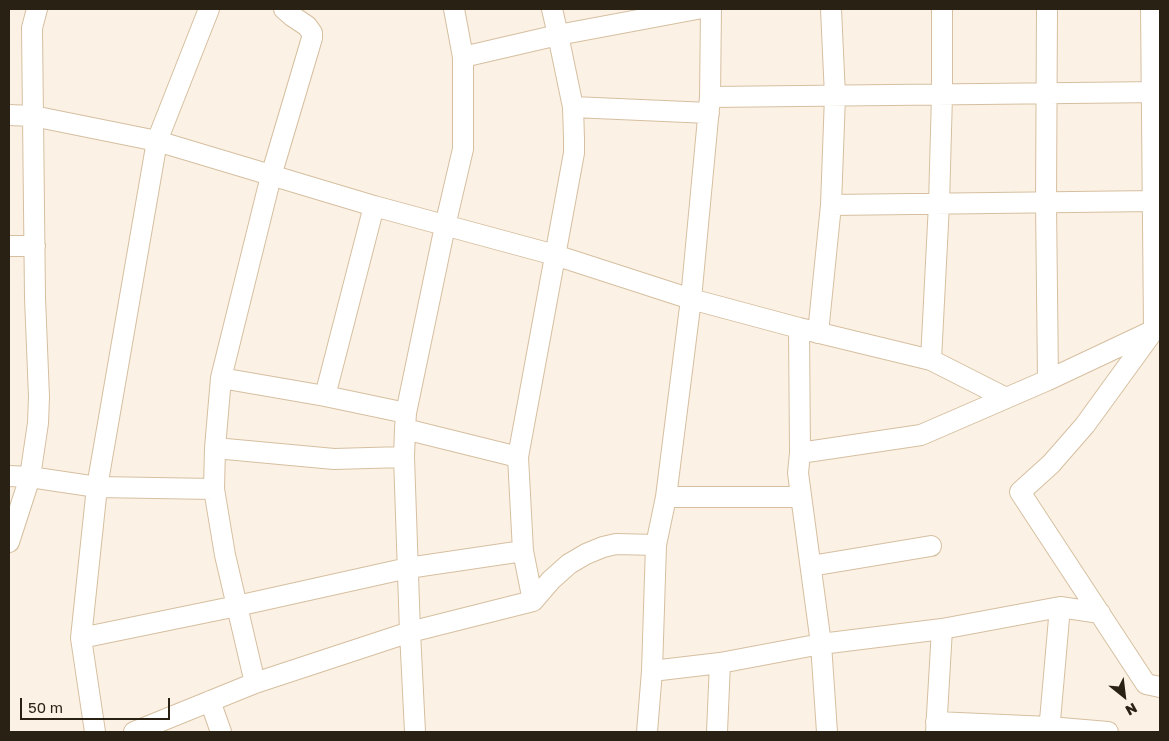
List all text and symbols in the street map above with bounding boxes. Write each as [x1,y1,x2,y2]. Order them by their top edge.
north arrow [1099,671,1149,721]
scale bar [22,688,172,720]
text: 50 m [28,698,63,716]
text: N [1123,700,1140,720]

